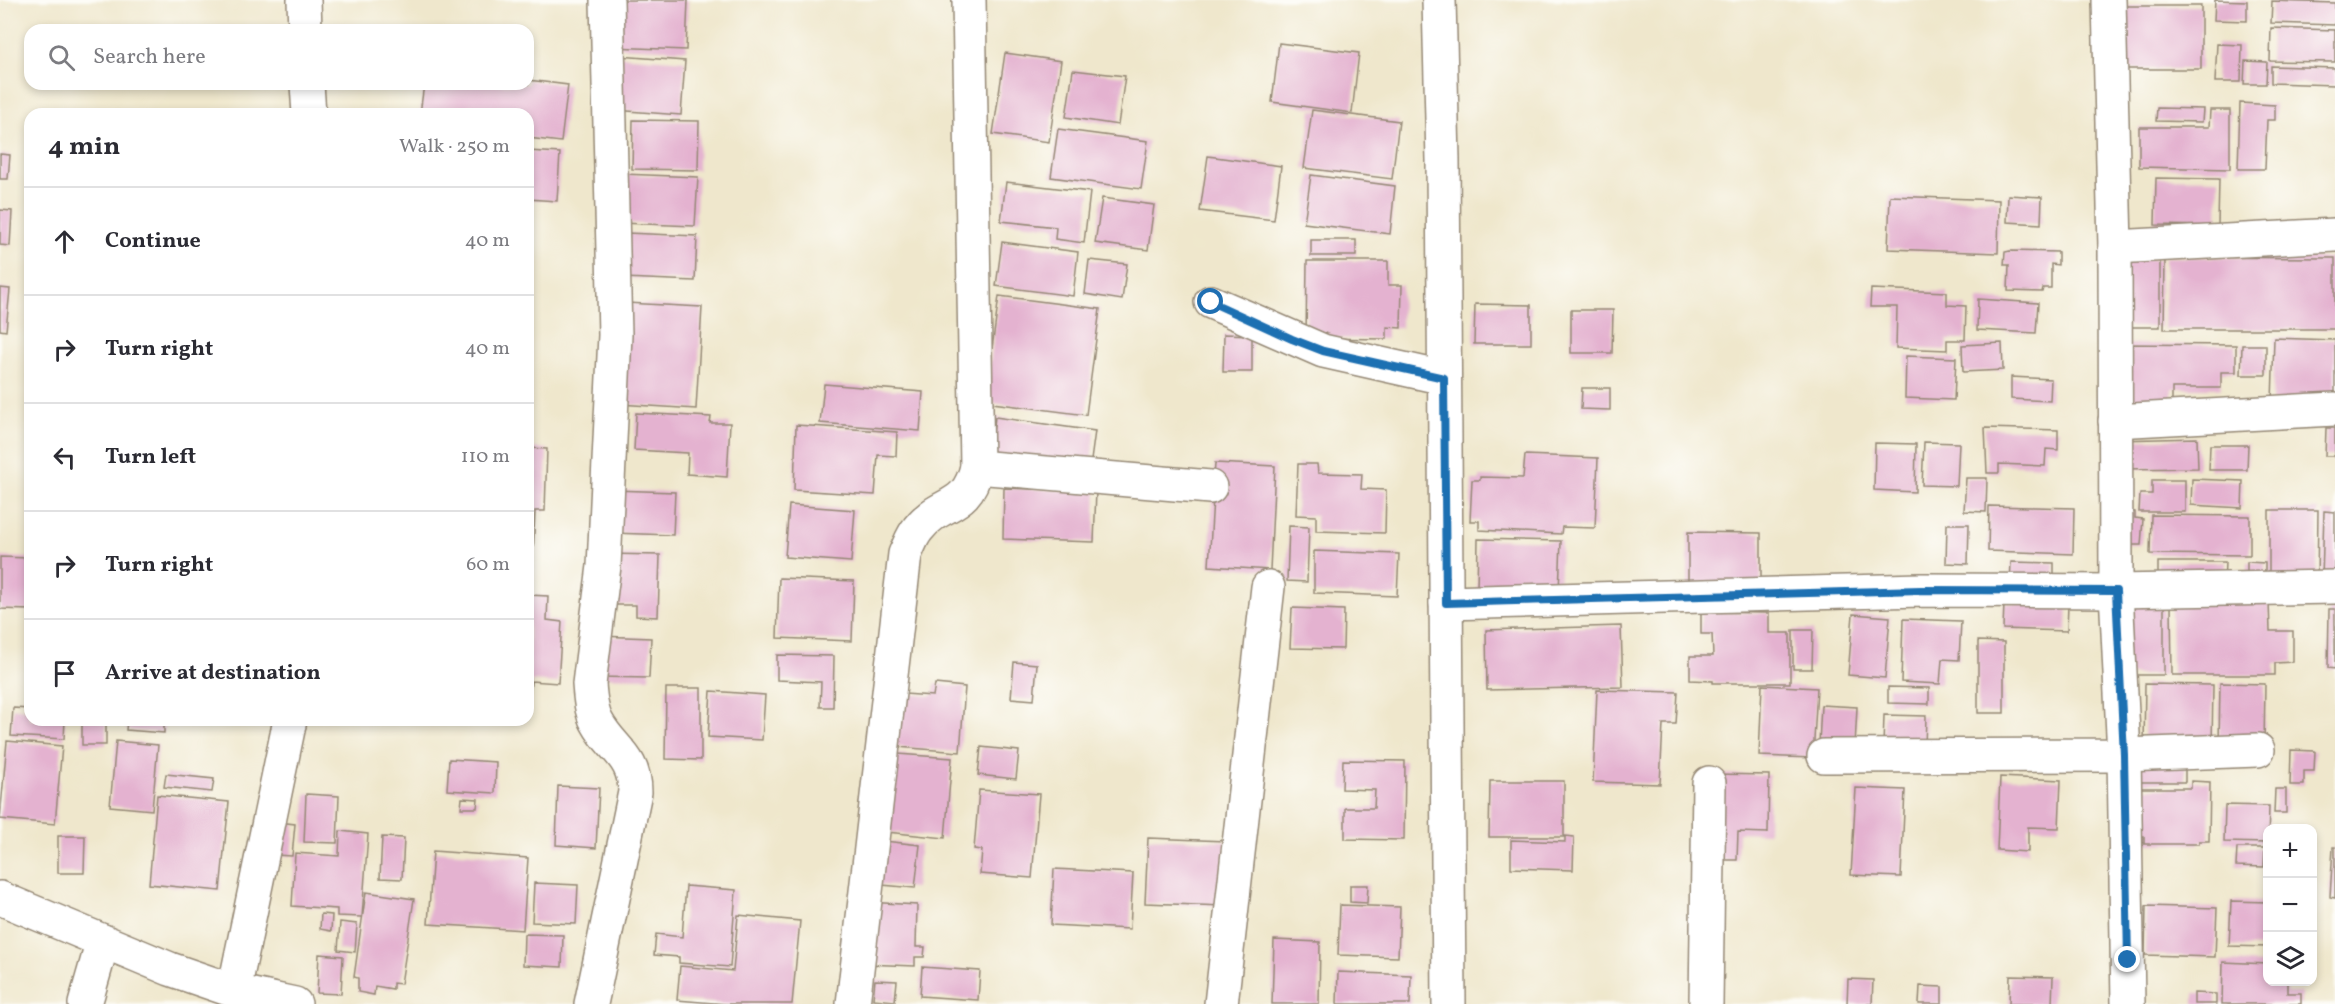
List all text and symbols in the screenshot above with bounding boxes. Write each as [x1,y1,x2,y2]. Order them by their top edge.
search box [24,24,534,90]
icon: search [45,41,78,74]
text: Search here [93,42,206,73]
text: 4 min [48,129,120,165]
text: Walk · 250 m [399,133,510,161]
icon: ahead [48,225,81,258]
text: Continue [105,226,201,257]
text: 40 m [465,227,510,255]
route start [1197,288,1223,314]
icon: right [48,333,81,366]
text: Turn right [105,334,213,365]
text: 40 m [465,335,510,363]
icon: left [48,441,81,474]
text: Turn left [105,442,196,473]
text: 110 m [461,443,510,471]
icon: right [48,549,81,582]
text: Turn right [105,550,213,581]
text: 60 m [466,551,510,579]
icon: arrive [48,657,81,690]
text: Arrive at destination [105,658,321,689]
map controls [2263,824,2317,986]
button: + [2263,824,2317,878]
button: − [2263,878,2317,932]
button: layers [2263,932,2317,986]
route end [2114,946,2140,972]

